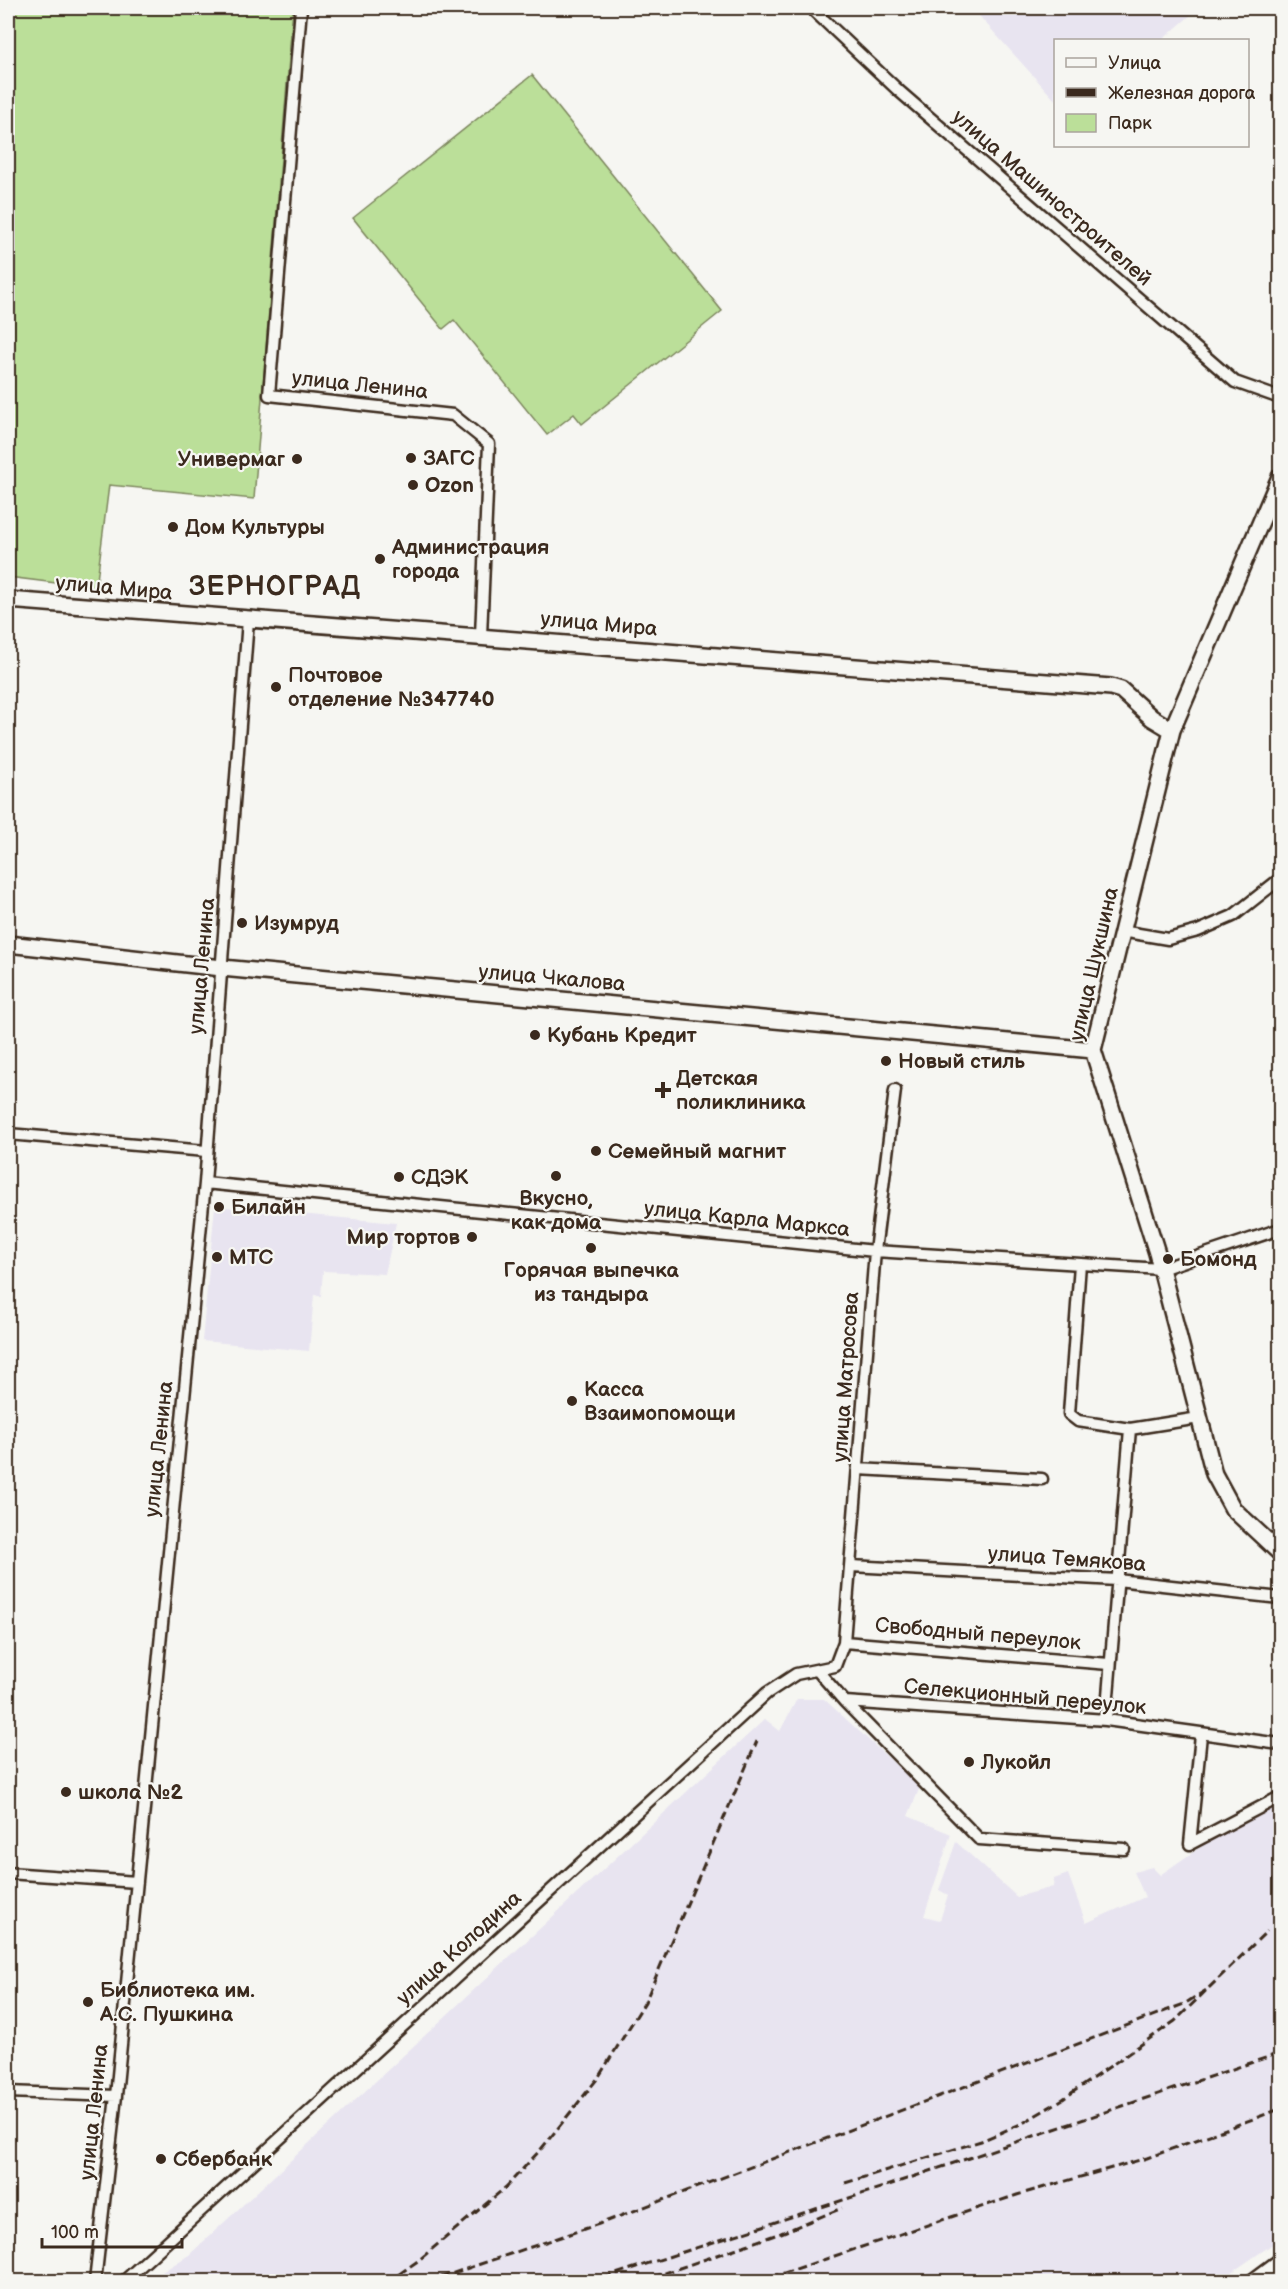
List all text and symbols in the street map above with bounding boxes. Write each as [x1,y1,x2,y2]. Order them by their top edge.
legend [1054,39,1249,147]
text: Улица [1108,53,1162,74]
text: Железная дорога [1108,83,1256,104]
street label: улица Машиностроителей [947,105,1157,291]
text: Парк [1108,113,1152,134]
street label: улица Ленина [291,365,430,405]
place label: ЗАГС [423,446,475,471]
place label: Универмаг [178,447,286,472]
marker: ЗАГС [404,451,418,465]
marker: Универмаг [290,452,304,466]
place label: Ozon [425,473,474,498]
marker: Ozon [406,478,420,492]
place label: Дом Культуры [185,515,325,540]
marker: Дом Культуры [166,520,180,534]
place label: Администрация города [391,535,549,584]
marker: Администрация города [373,552,387,566]
street label: улица Мира [54,570,174,606]
district label: ЗЕРНОГРАД [189,571,361,603]
street label: улица Мира [539,606,659,642]
place label: Почтовое отделение №347740 [288,663,495,712]
marker: Почтовое отделение №347740 [269,680,283,694]
street label: улица Шукшина [1064,884,1124,1043]
street label: улица Ленина [184,896,220,1035]
place label: Изумруд [254,911,339,936]
marker: Изумруд [235,916,249,930]
street label: улица Чкалова [478,959,627,997]
place label: Кубань Кредит [547,1023,697,1048]
marker: Кубань Кредит [528,1028,542,1042]
place label: Новый стиль [898,1049,1025,1074]
marker: Новый стиль [879,1054,893,1068]
place label: Детская поликлиника [676,1066,806,1115]
marker: Детская поликлиника [654,1081,672,1099]
place label: Семейный магнит [608,1139,786,1164]
marker: Семейный магнит [589,1144,603,1158]
place label: СДЭК [411,1165,469,1190]
marker: Вкусно, как дома [549,1169,563,1183]
marker: СДЭК [392,1170,406,1184]
place label: Вкусно, как дома [511,1186,602,1235]
place label: Билайн [231,1195,306,1220]
street label: улица Карла Маркса [643,1196,852,1242]
marker: Билайн [212,1200,226,1214]
place label: Мир тортов [347,1225,461,1250]
marker: Мир тортов [465,1230,479,1244]
marker: Горячая выпечка из тандыра [584,1241,598,1255]
place label: МТС [229,1245,274,1270]
place label: Бомонд [1180,1247,1257,1272]
marker: МТС [210,1250,224,1264]
marker: Бомонд [1161,1252,1175,1266]
place label: Горячая выпечка из тандыра [503,1258,679,1307]
street label: улица Матросова [828,1290,864,1463]
place label: Касса Взаимопомощи [584,1377,736,1426]
street label: улица Ленина [139,1379,179,1518]
marker: Касса Взаимопомощи [565,1394,579,1408]
street label: улица Темякова [987,1541,1147,1577]
street label: Свободный переулок [874,1613,1082,1655]
street label: Селекционный переулок [903,1674,1147,1720]
place label: Лукойл [980,1750,1051,1775]
marker: Лукойл [962,1755,976,1769]
place label: школа №2 [78,1780,183,1805]
marker: школа №2 [59,1785,73,1799]
street label: улица Колодина [391,1885,527,2011]
place label: Библиотека им. А.С. Пушкина [99,1978,255,2027]
marker: Библиотека им. А.С. Пушкина [81,1995,95,2009]
street label: улица Ленина [74,2042,114,2181]
place label: Сбербанк [173,2147,273,2172]
marker: Сбербанк [154,2152,168,2166]
scale bar [42,2211,182,2249]
text: 100 m [51,2222,99,2243]

